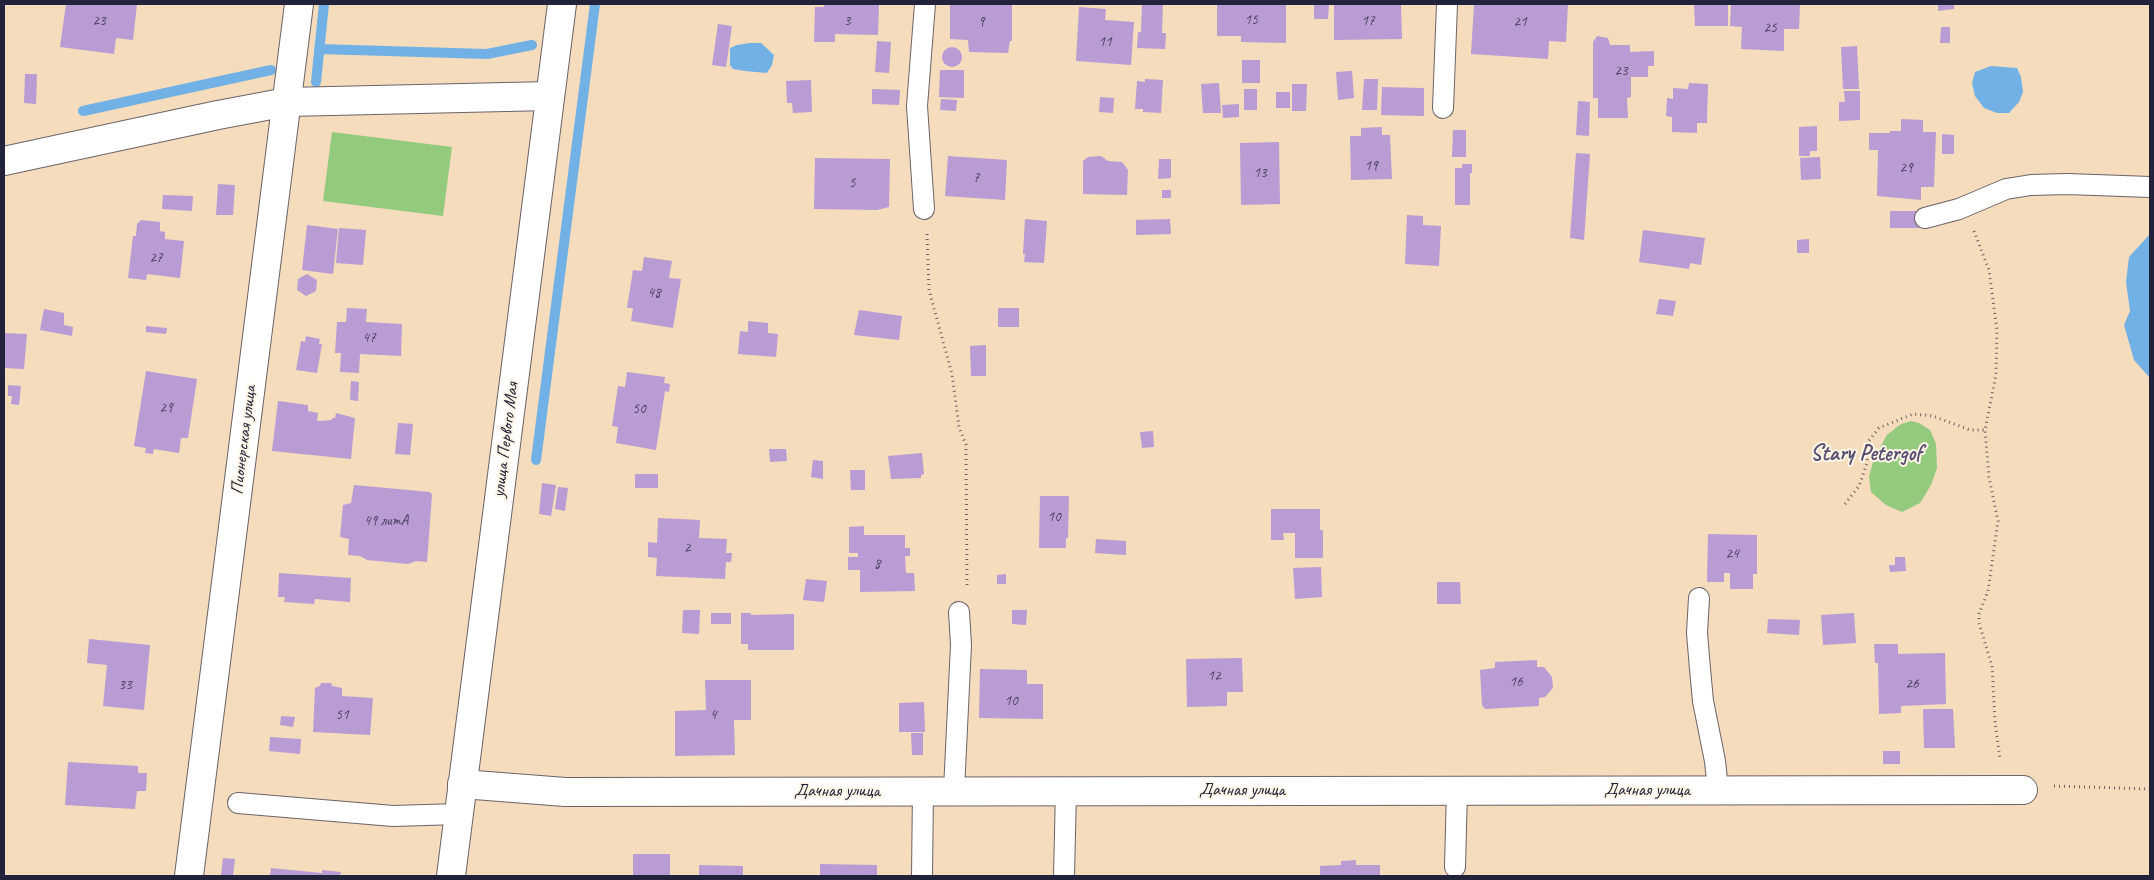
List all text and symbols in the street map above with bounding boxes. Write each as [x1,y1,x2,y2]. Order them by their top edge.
house number: 15 [1244,11,1258,29]
house number: 23 [92,12,106,30]
house number: 3 [844,12,850,30]
house number: 17 [1361,12,1375,30]
house number: 9 [978,13,984,31]
house number: 21 [1513,13,1527,31]
house number: 25 [1763,19,1777,37]
house number: 11 [1098,33,1112,51]
house number: 23 [1614,62,1628,80]
house number: 19 [1364,157,1378,175]
house number: 29 [1899,159,1913,177]
house number: 13 [1253,164,1267,182]
house number: 7 [973,169,979,187]
house number: 5 [849,174,855,192]
house number: 27 [149,249,163,267]
house number: 48 [647,284,661,302]
house number: 47 [362,329,376,347]
street label: улица Первого Мая [488,381,524,499]
street label: Пионерская улица [227,384,261,496]
house number: 29 [159,399,173,417]
house number: 50 [632,400,646,418]
district label: Stary Petergof [1810,441,1922,467]
house number: 10 [1047,508,1061,526]
house number: 49 литА [364,512,408,530]
house number: 2 [684,539,690,557]
house number: 24 [1725,545,1739,563]
house number: 8 [874,555,880,573]
house number: 12 [1207,667,1221,685]
house number: 16 [1509,673,1523,691]
house number: 26 [1905,675,1919,693]
house number: 33 [118,676,132,694]
house number: 10 [1004,692,1018,710]
house number: 51 [335,706,349,724]
house number: 4 [710,706,716,724]
street label: Дачная улица [1199,779,1285,801]
street label: Дачная улица [1604,779,1690,801]
street label: Дачная улица [794,780,880,802]

